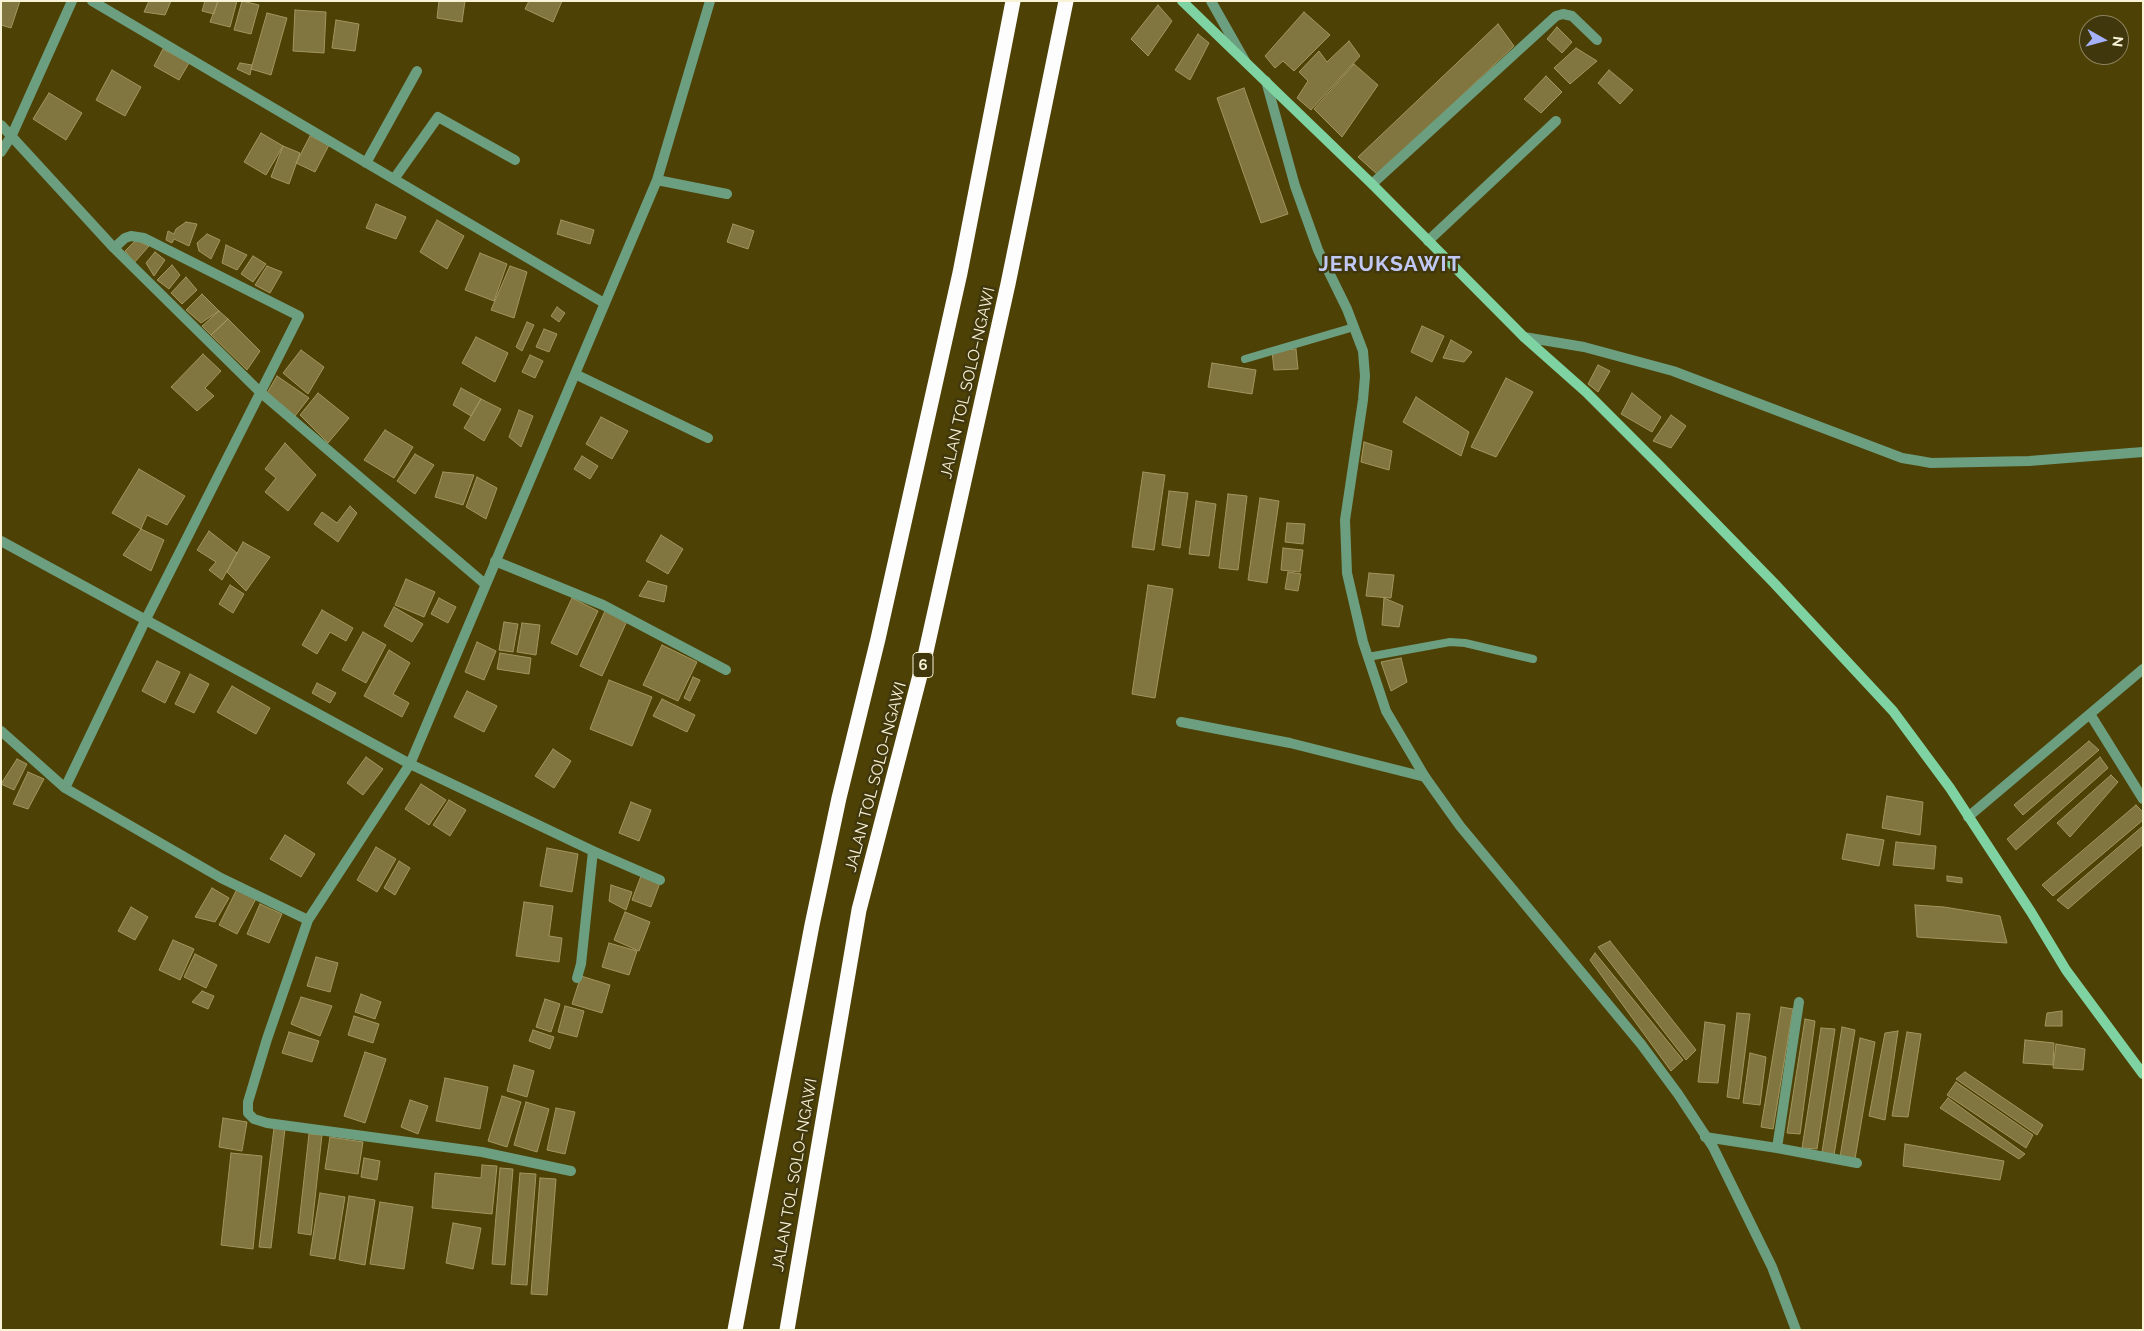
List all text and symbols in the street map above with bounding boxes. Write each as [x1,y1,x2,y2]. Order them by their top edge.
north arrow [2079,15,2129,65]
text: N [2109,35,2126,48]
district label: JERUKSAWIT [1317,252,1463,278]
street label: JALAN TOL SOLO–NGAWI [937,285,999,481]
road number: 6 [913,652,933,678]
street label: JALAN TOL SOLO–NGAWI [841,680,911,874]
street label: JALAN TOL SOLO–NGAWI [769,1077,821,1273]

